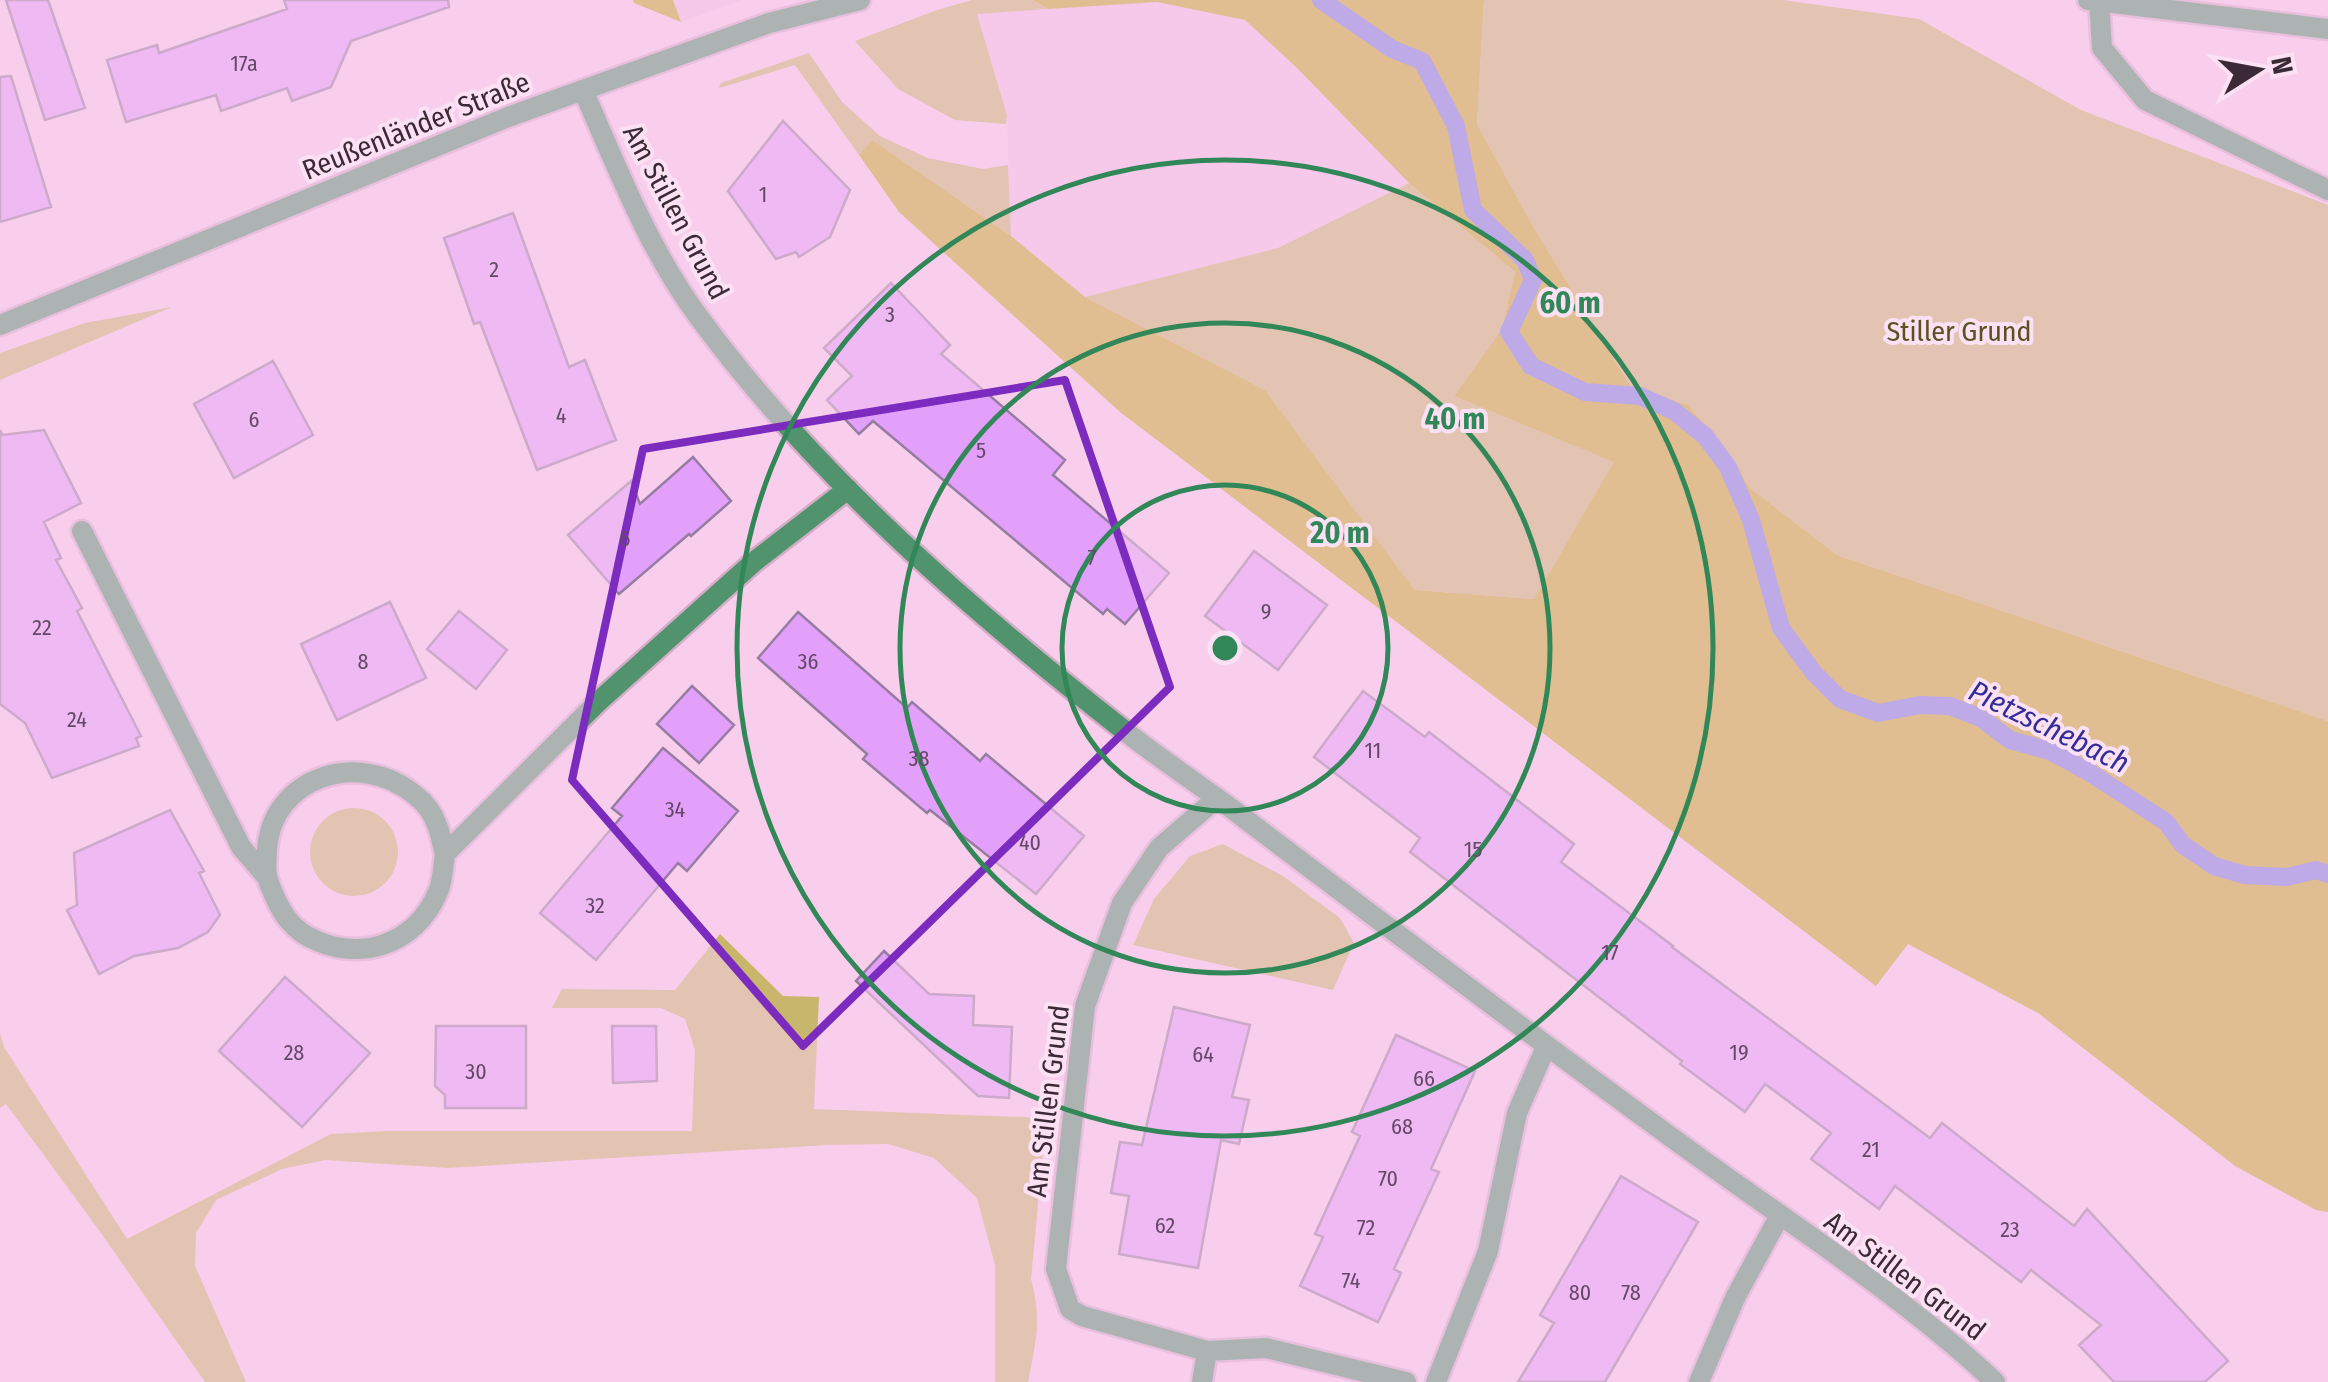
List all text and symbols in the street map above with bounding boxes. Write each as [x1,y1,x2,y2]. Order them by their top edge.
north arrow [2208,20,2308,120]
house number: 17a [230,50,258,77]
text: N [2264,54,2300,77]
street label: Reußenländer Straße [297,65,535,187]
street label: Am Stillen Grund [616,119,736,305]
house number: 1 [759,181,767,208]
house number: 2 [489,256,499,283]
text: 60 m [1539,285,1601,321]
house number: 3 [885,301,895,328]
park label: Stiller Grund [1886,315,2032,348]
text: 40 m [1425,401,1485,437]
house number: 4 [556,402,567,429]
house number: 6 [249,406,260,433]
house number: 5 [976,437,986,464]
text: 20 m [1309,515,1370,551]
house number: 6 [620,525,631,552]
house number: 7 [1088,544,1097,571]
house number: 9 [1261,598,1271,625]
house number: 22 [32,614,52,641]
centre of rings [1207,630,1243,666]
house number: 8 [357,648,369,675]
house number: 36 [798,648,819,675]
water label: Pietzschebach [1963,673,2135,781]
house number: 24 [67,706,87,733]
house number: 11 [1365,737,1381,764]
house number: 38 [909,745,929,772]
house number: 34 [665,796,686,823]
house number: 40 [1019,829,1041,856]
house number: 15 [1464,836,1482,863]
house number: 32 [585,892,605,919]
house number: 17 [1601,939,1619,966]
street label: Am Stillen Grund [1020,1003,1076,1199]
house number: 28 [284,1039,304,1066]
house number: 19 [1729,1039,1749,1066]
house number: 64 [1192,1041,1214,1068]
house number: 30 [465,1058,487,1085]
house number: 66 [1413,1065,1435,1092]
house number: 68 [1391,1113,1413,1140]
house number: 21 [1862,1136,1880,1163]
house number: 70 [1378,1165,1398,1192]
street label: Am Stillen Grund [1818,1205,1992,1347]
house number: 62 [1155,1212,1175,1239]
house number: 72 [1357,1214,1375,1241]
house number: 23 [2000,1216,2020,1243]
house number: 74 [1342,1267,1361,1294]
house number: 80 [1569,1279,1591,1306]
house number: 78 [1621,1279,1641,1306]

